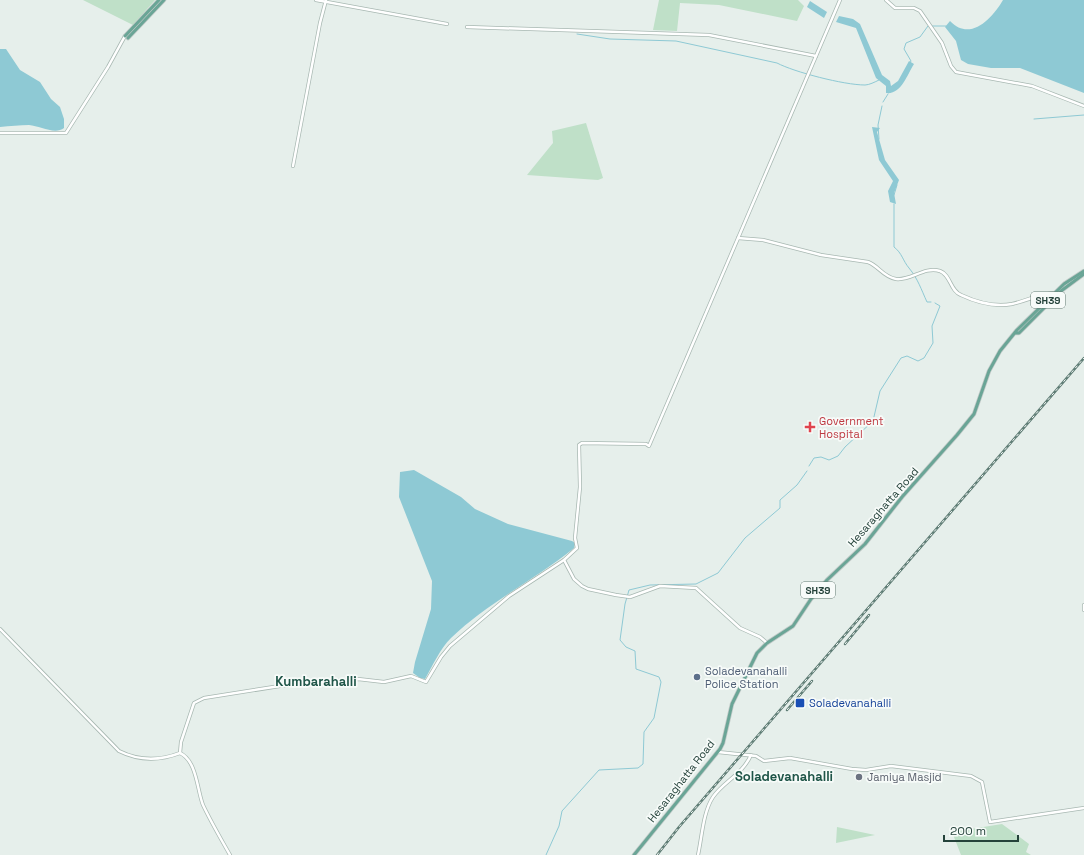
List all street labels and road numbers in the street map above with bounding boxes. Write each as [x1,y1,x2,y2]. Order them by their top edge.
road number: SH39 [1031,292,1065,308]
street label: Hesaraghatta Road [845,464,921,550]
road number: SH39 [801,582,835,598]
street label: Hesaraghatta Road [644,737,718,825]

